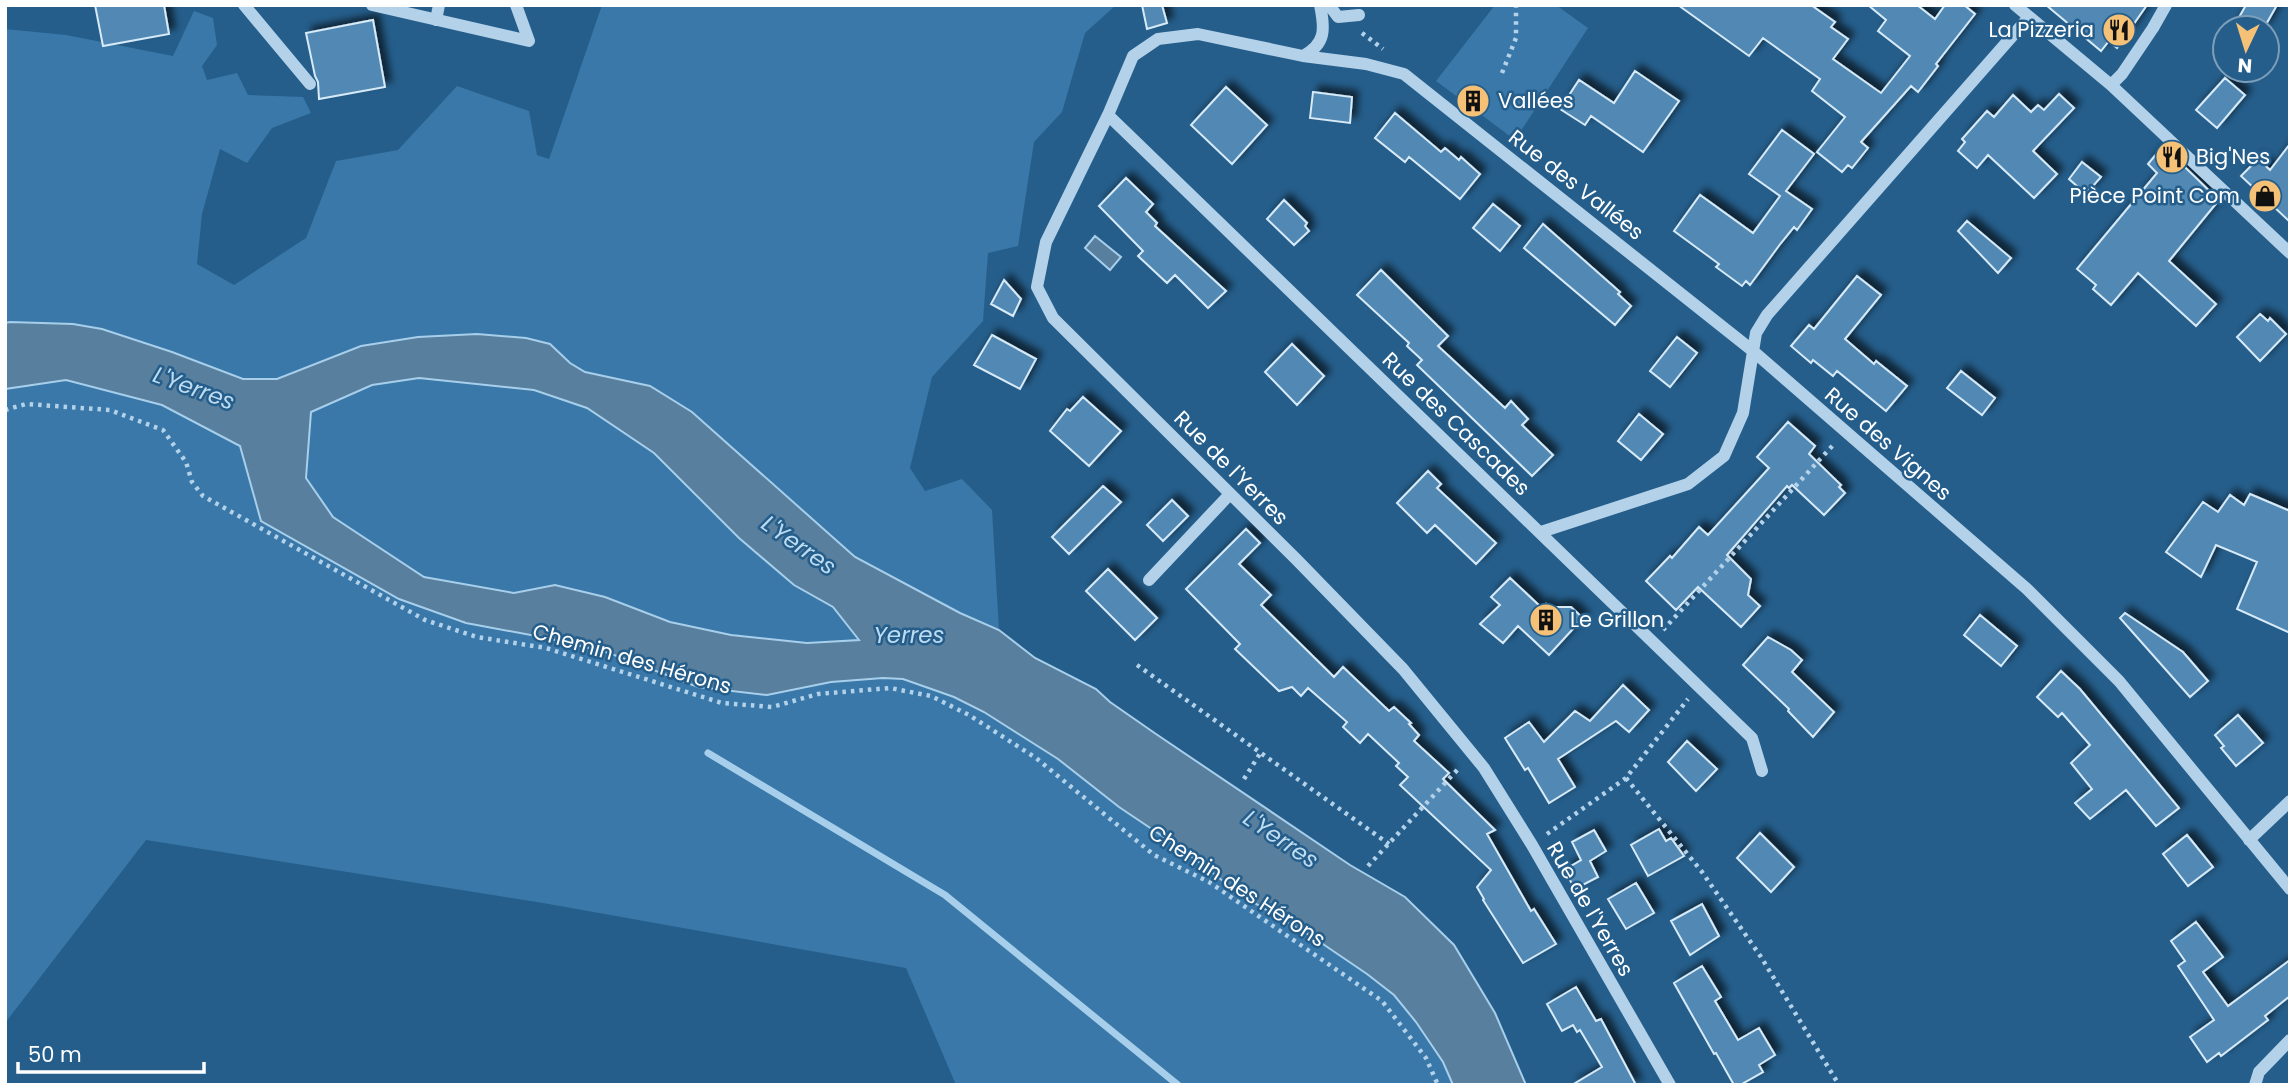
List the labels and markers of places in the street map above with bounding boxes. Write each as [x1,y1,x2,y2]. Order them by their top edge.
restaurant icon: La Pizzeria [2100,11,2138,49]
place label: La Pizzeria [1988,15,2094,44]
building icon: Vallées [1454,82,1492,120]
place label: Vallées [1498,86,1574,115]
restaurant icon: Big'Nes [2153,138,2191,176]
place label: Big'Nes [2196,142,2270,171]
shop icon: Pièce Point Com [2246,177,2284,215]
place label: Pièce Point Com [2070,181,2240,210]
building icon: Le Grillon [1527,601,1565,639]
place label: Le Grillon [1570,605,1664,634]

